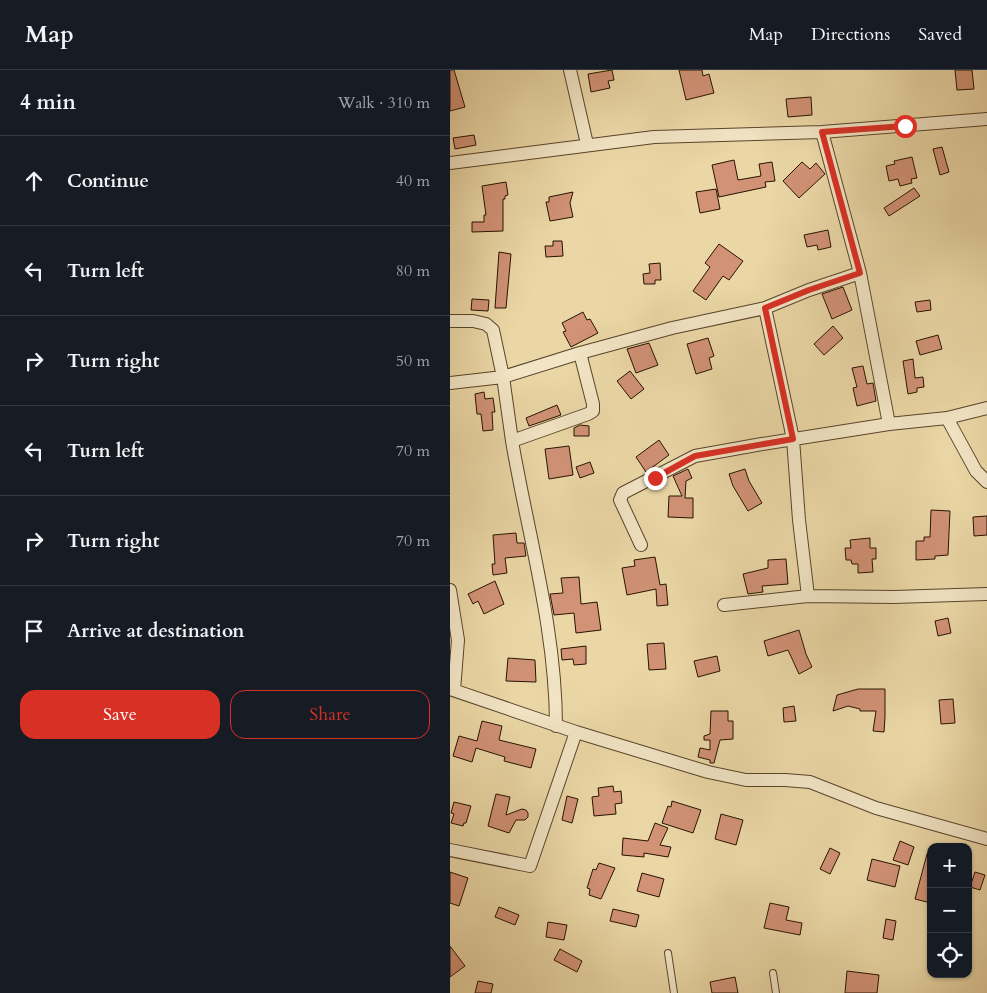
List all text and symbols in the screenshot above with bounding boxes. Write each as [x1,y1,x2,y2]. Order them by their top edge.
text: Map [25,18,74,51]
text: Map [749,22,783,47]
text: Directions [811,22,890,47]
text: Saved [918,22,962,47]
text: 4 min [20,88,76,117]
text: Walk · 310 m [338,92,430,114]
route start [894,115,917,138]
icon: ahead [20,167,48,195]
text: Continue [67,168,149,194]
text: 40 m [396,170,430,192]
icon: left [20,257,48,285]
text: Turn left [67,258,144,284]
text: 80 m [396,260,430,282]
icon: right [20,347,48,375]
text: Turn right [67,348,159,374]
text: 50 m [396,350,430,372]
icon: left [20,437,48,465]
text: Turn left [67,438,144,464]
text: 70 m [396,440,430,462]
route end [644,467,667,490]
icon: right [20,527,48,555]
text: Turn right [67,528,159,554]
text: 70 m [396,530,430,552]
icon: arrive [20,617,48,645]
text: Arrive at destination [67,618,244,644]
button: Save [20,690,220,739]
button: Share [230,690,430,739]
map controls [927,843,972,978]
button: + [927,843,972,888]
button: − [927,888,972,933]
button: locate [927,933,972,978]

